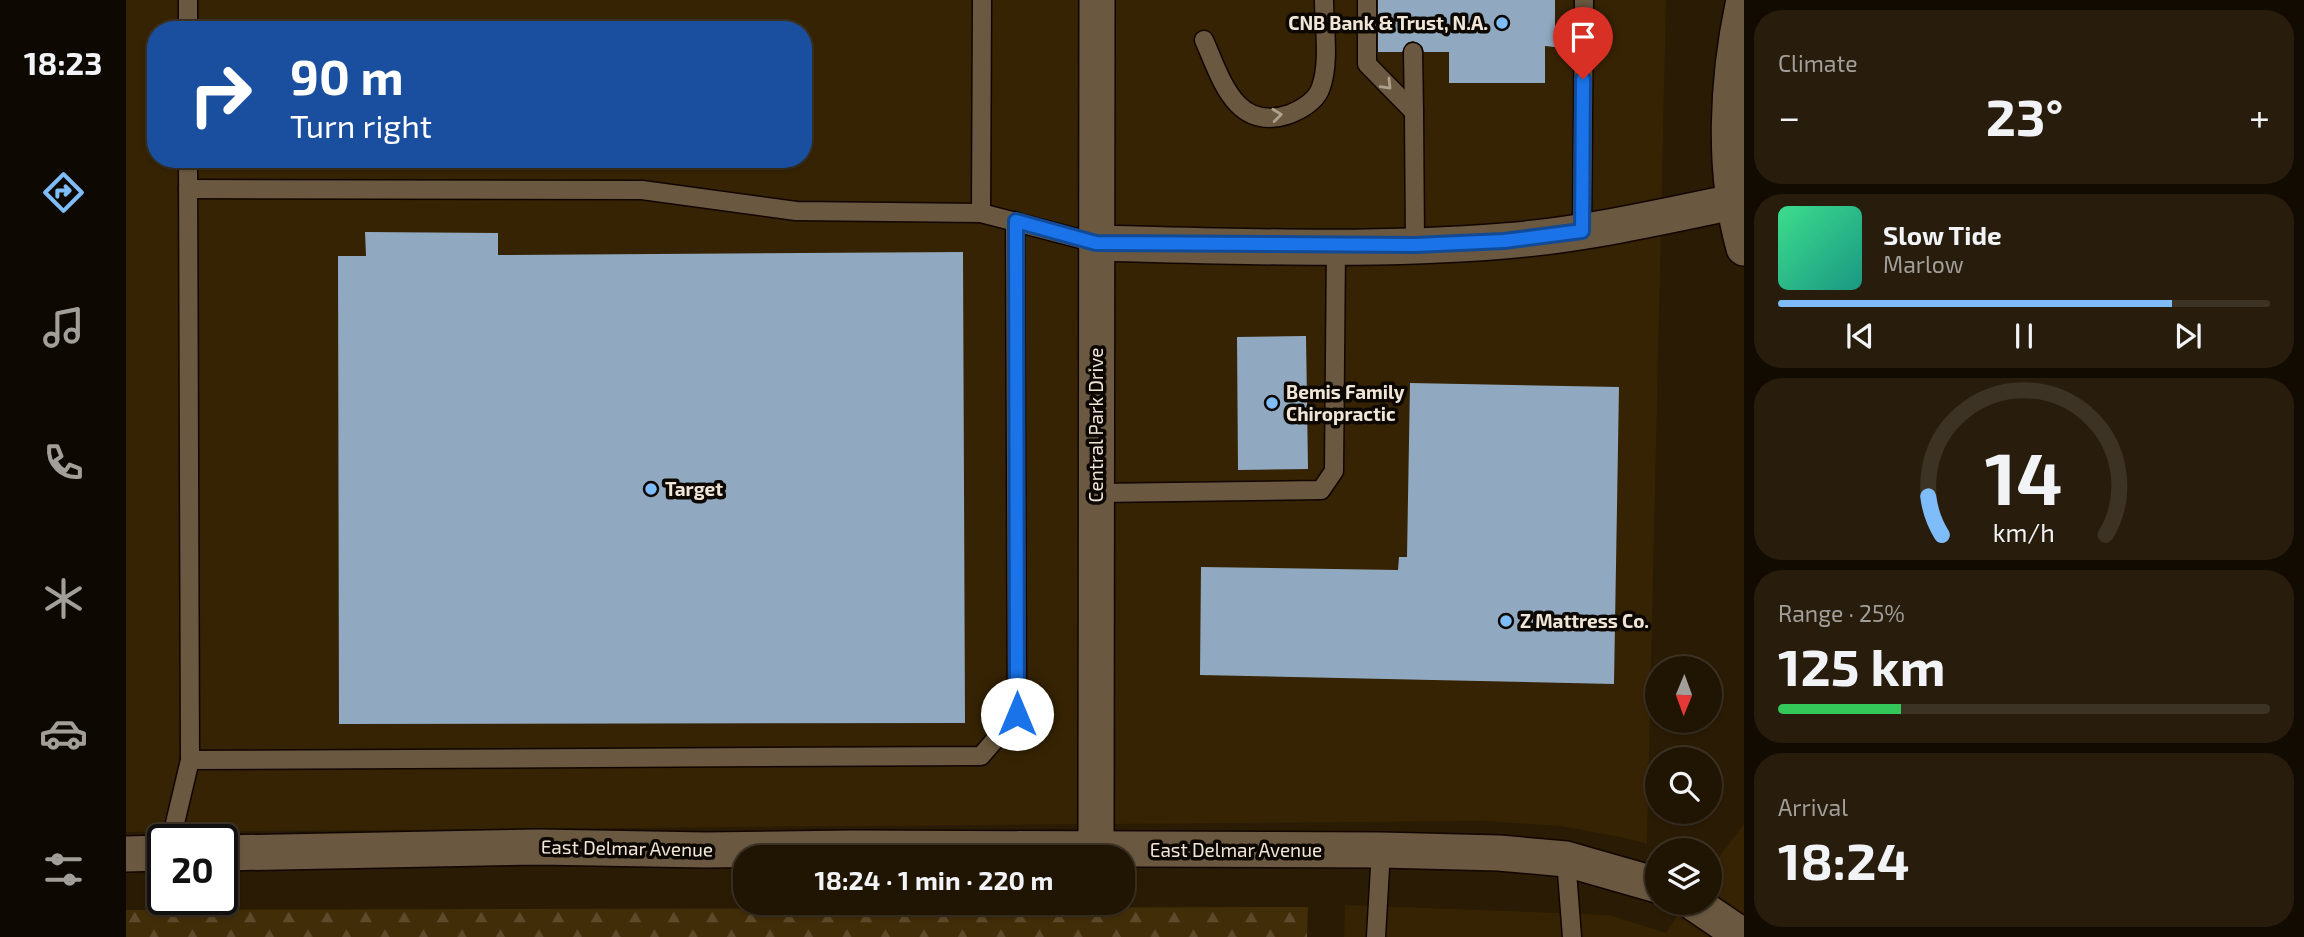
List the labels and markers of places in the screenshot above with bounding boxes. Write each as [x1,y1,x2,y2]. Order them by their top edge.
pin [1553,7,1613,79]
place label: CNB Bank & Trust, N.A. [1288,11,1488,34]
marker: CNB Bank & Trust, N.A. [1494,15,1510,31]
place label: Bemis Family Chiropractic [1286,380,1405,425]
marker: Bemis Family Chiropractic [1264,395,1280,411]
place label: Target [665,477,723,500]
marker: Target [643,481,659,497]
place label: Z Mattress Co. [1520,609,1649,632]
marker: Z Mattress Co. [1498,613,1514,629]

